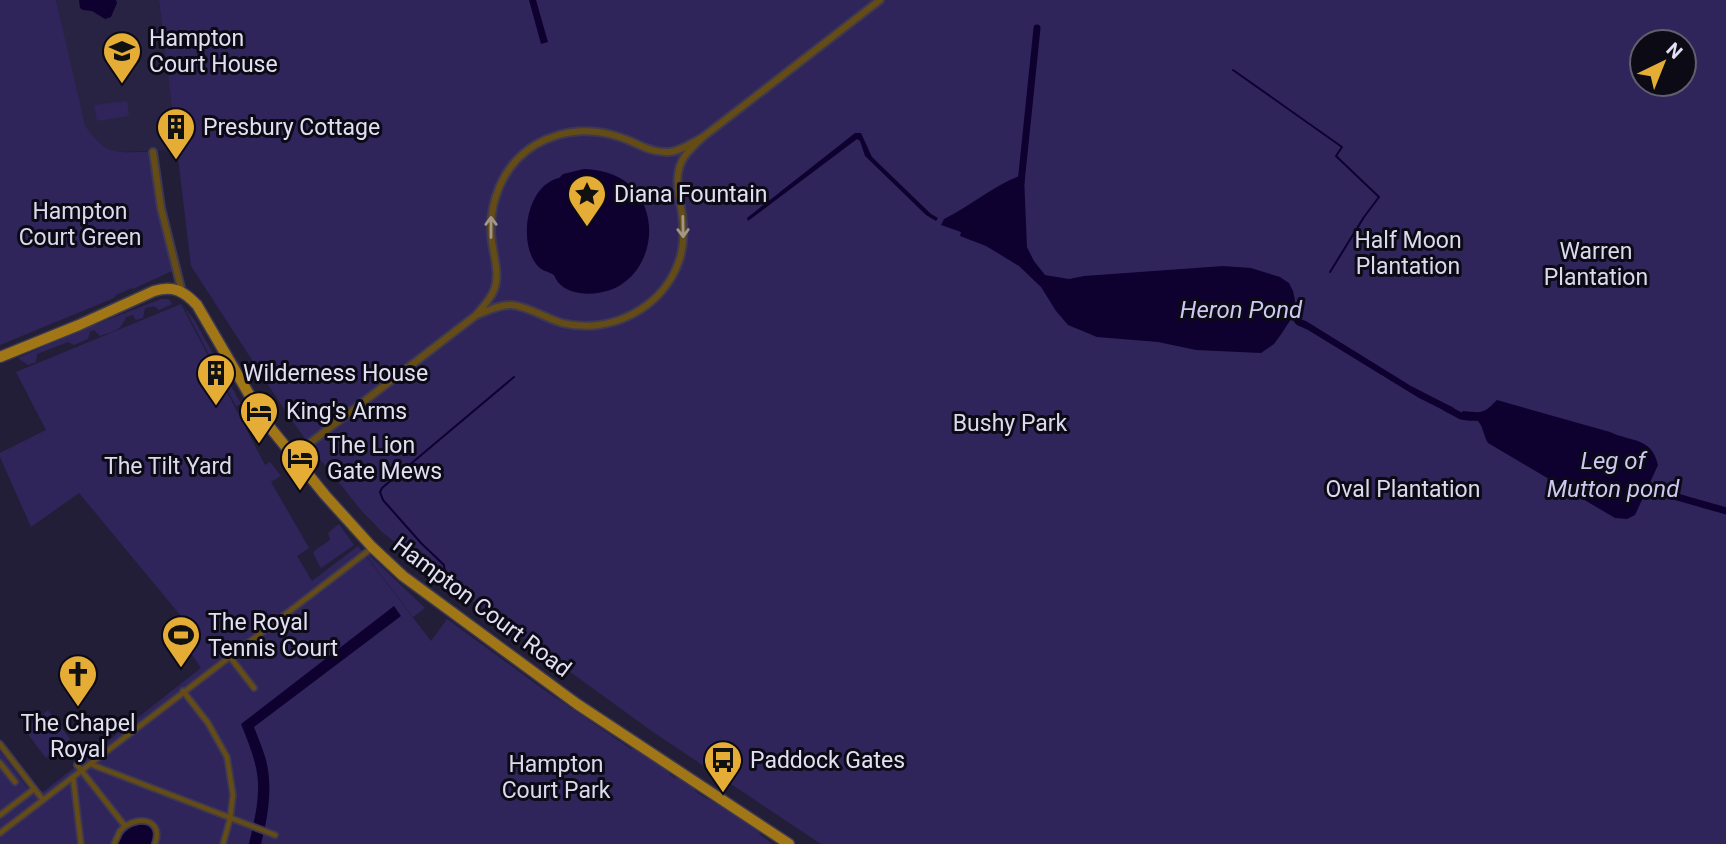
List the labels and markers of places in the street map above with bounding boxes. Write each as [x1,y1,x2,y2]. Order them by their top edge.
place label: Hampton Court House [149,25,278,78]
school or university icon: Hampton Court House [101,30,143,85]
building icon: Presbury Cottage [155,106,197,161]
place label: Presbury Cottage [203,114,380,141]
place icon: Diana Fountain [566,173,608,228]
place label: Diana Fountain [614,181,767,208]
building icon: Wilderness House [195,352,237,407]
place label: Wilderness House [243,360,428,387]
hotel icon: King's Arms [238,390,280,445]
place label: King's Arms [286,398,407,425]
place label: The Lion Gate Mews [327,432,442,485]
hotel icon: The Lion Gate Mews [279,437,321,492]
place label: The Royal Tennis Court [208,609,338,662]
sports icon: The Royal Tennis Court [160,614,202,669]
church icon: The Chapel Royal [57,653,99,708]
place label: The Chapel Royal [20,710,136,763]
bus stop icon: Paddock Gates [702,739,744,794]
place label: Paddock Gates [750,747,905,774]

